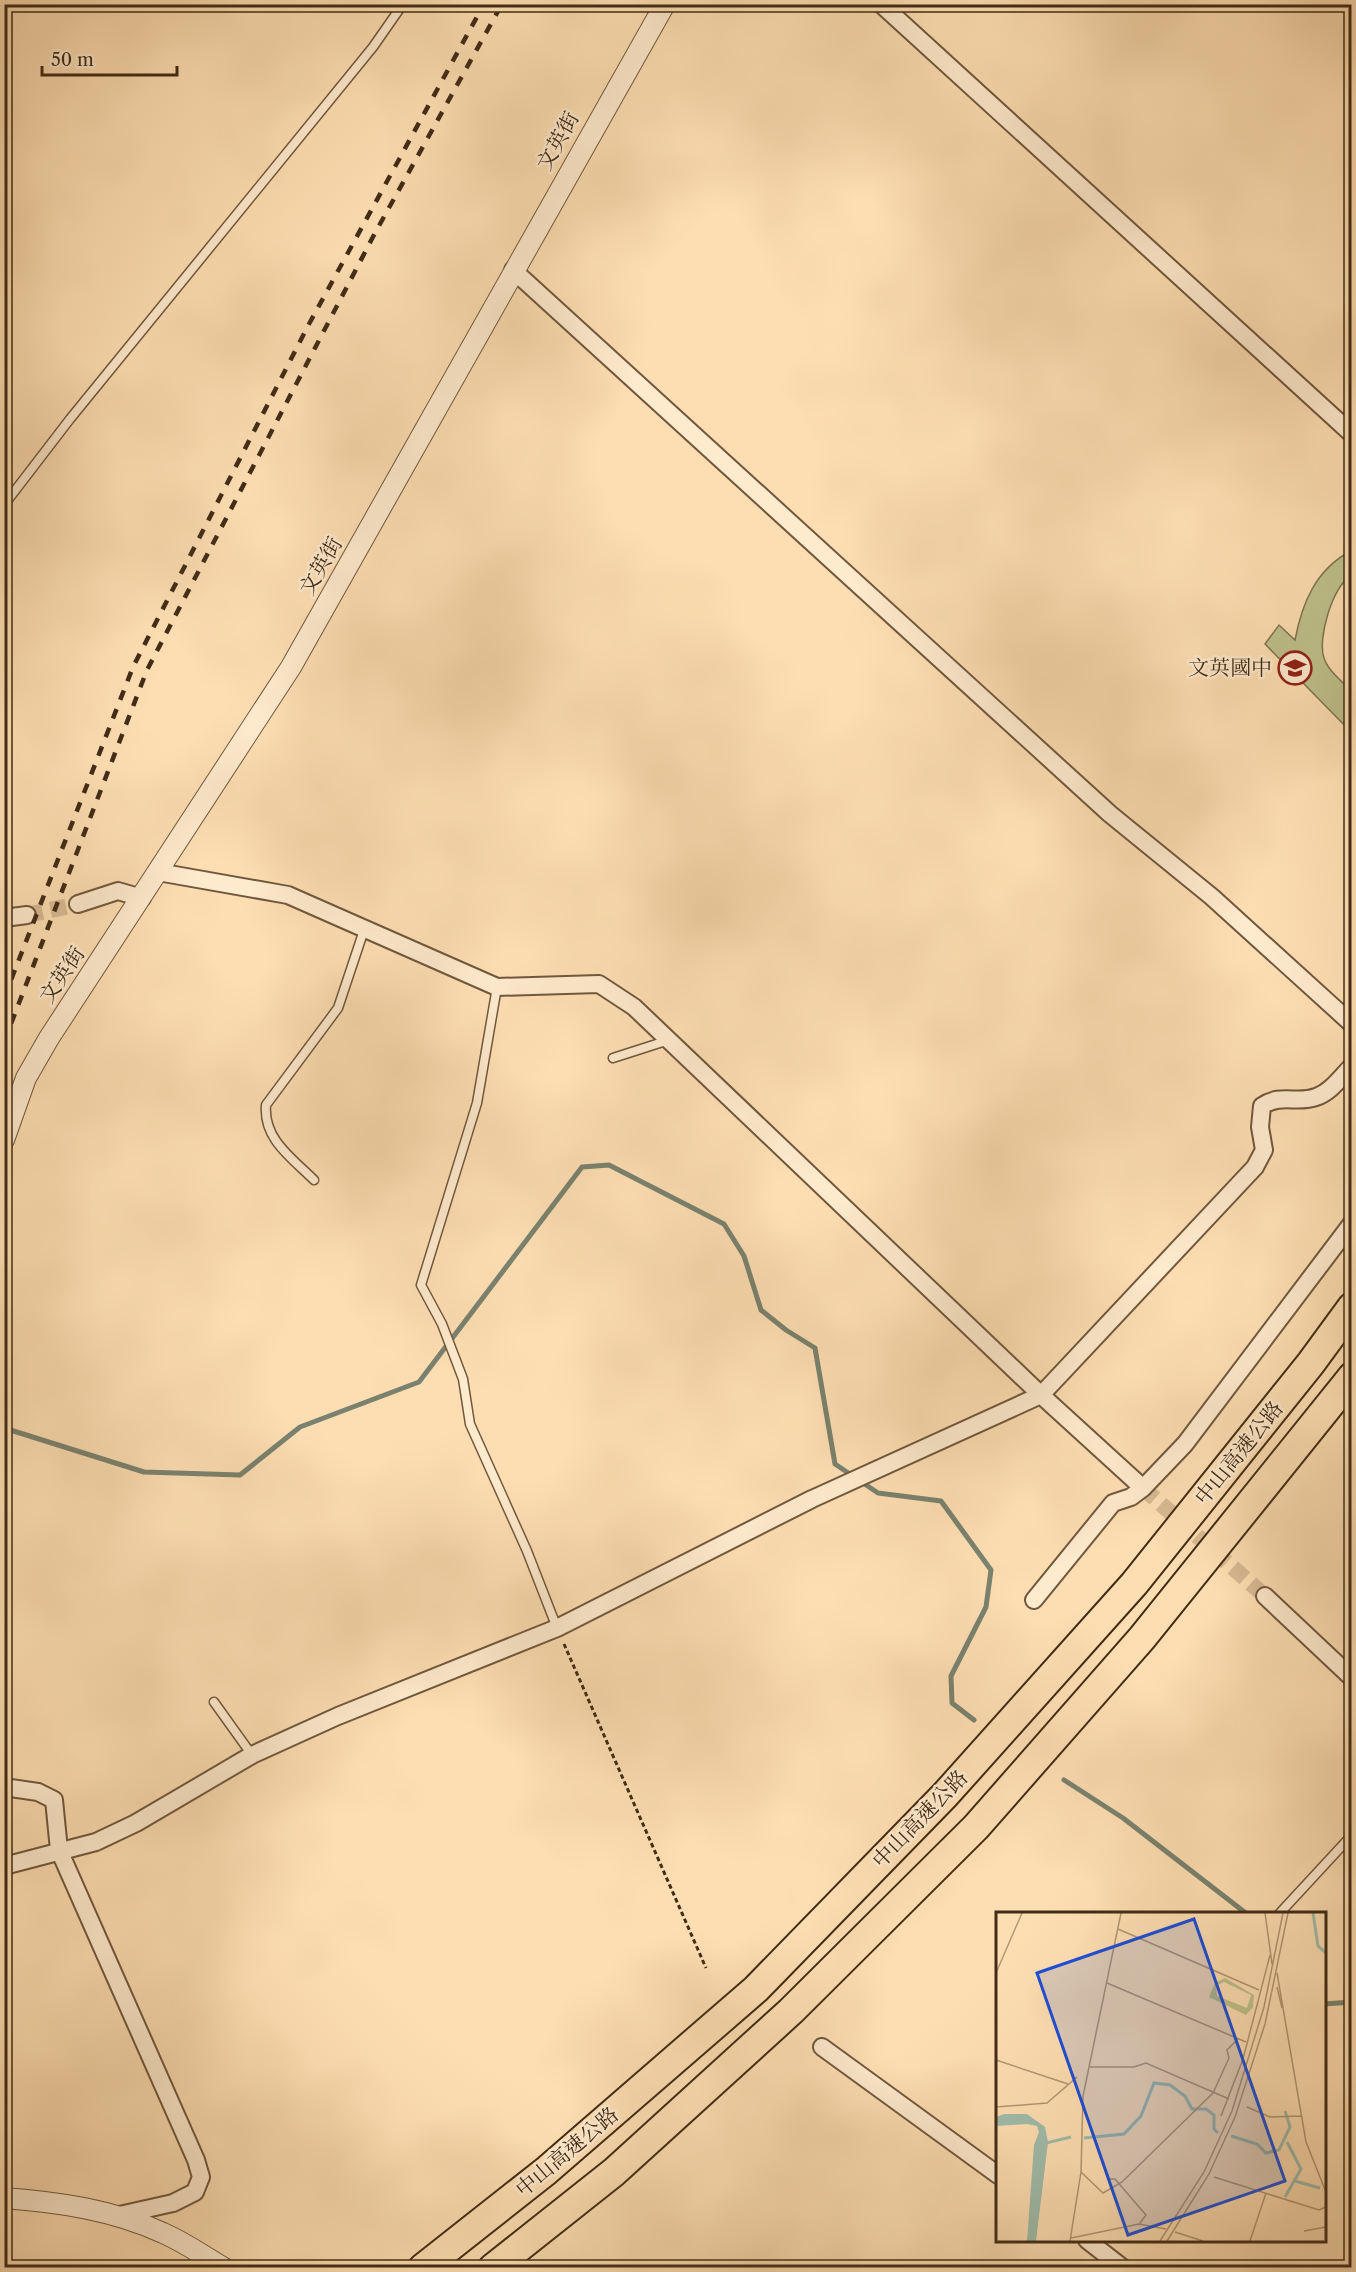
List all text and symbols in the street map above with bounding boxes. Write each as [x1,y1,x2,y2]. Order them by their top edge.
scale bar [42,39,177,77]
text: 50 m [51,49,94,71]
street label: 文英街 [531,107,584,174]
street label: 文英街 [294,532,347,599]
school or university icon: 文英國中 [1277,650,1313,686]
place label: 文英國中 [1188,655,1272,680]
street label: 文英街 [34,942,90,1008]
street label: 中山高速公路 [1189,1396,1288,1510]
street label: 中山高速公路 [867,1765,972,1873]
inset map [996,1912,1326,2242]
street label: 中山高速公路 [510,2102,623,2202]

